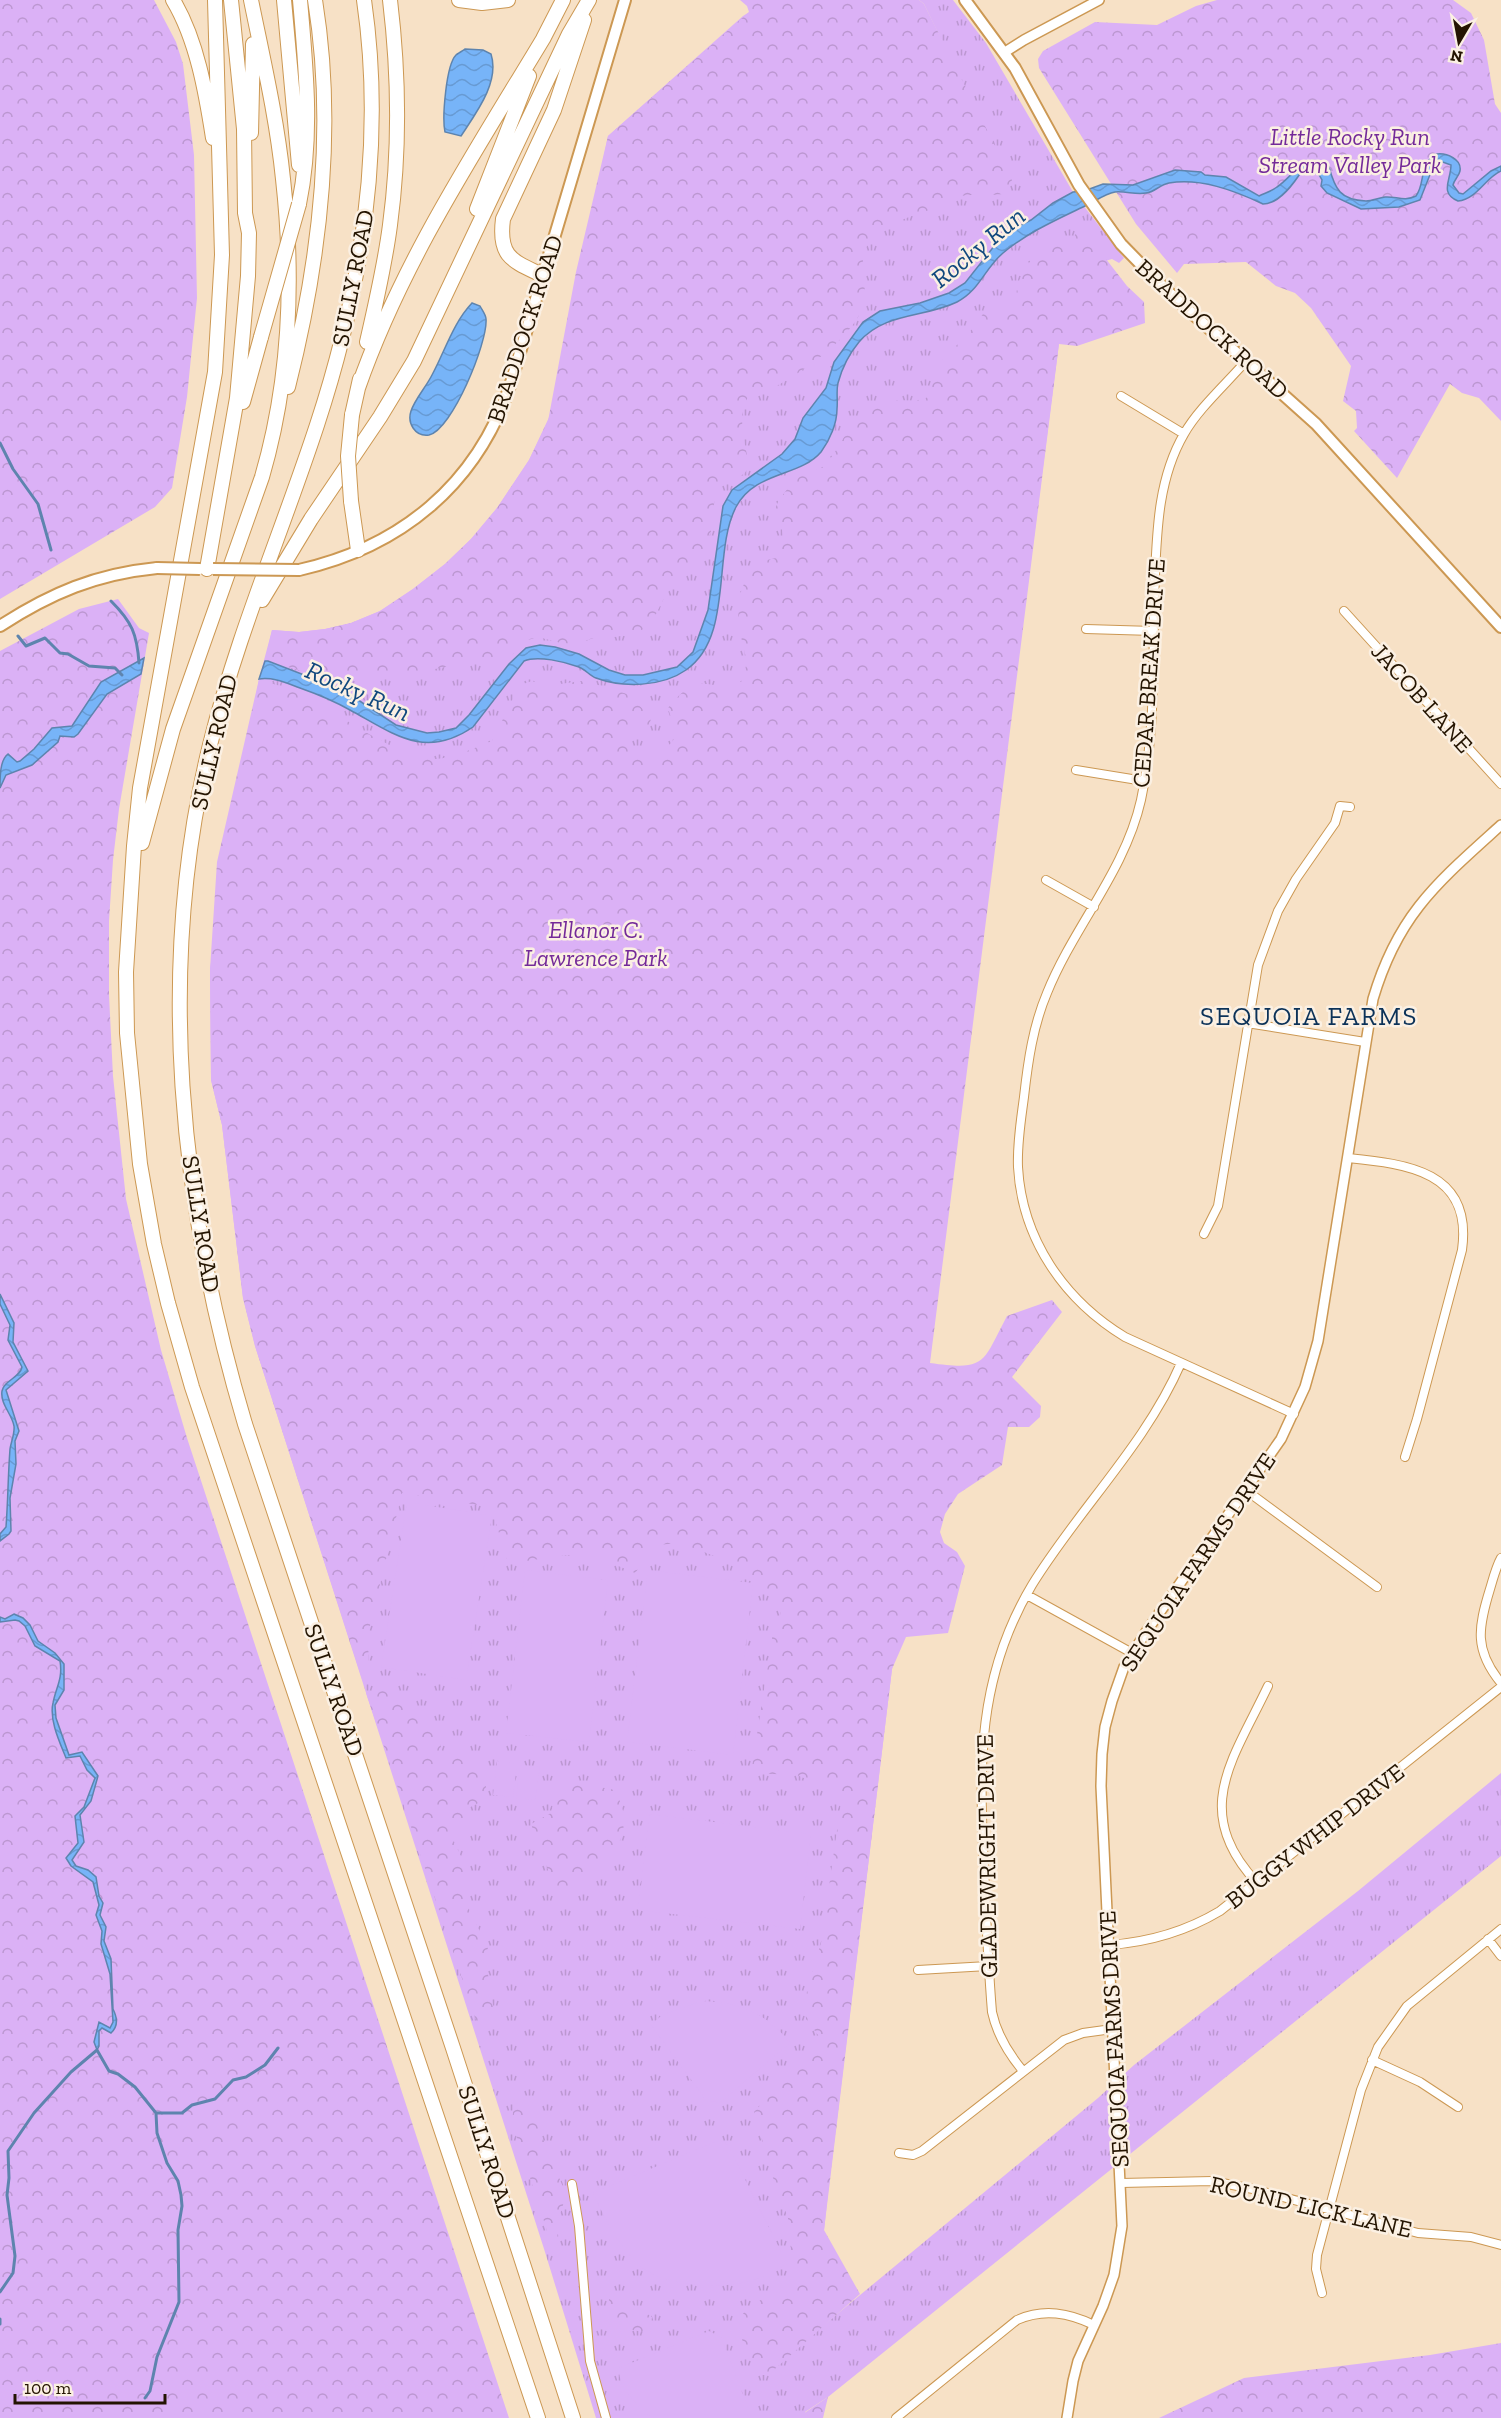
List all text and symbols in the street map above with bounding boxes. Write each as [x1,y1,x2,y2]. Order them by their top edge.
north arrow [1429,12,1489,72]
text: N [1449,46,1464,67]
park label: Little Rocky Run Stream Valley Park [1259,122,1442,179]
water label: Rocky Run [925,200,1031,294]
street label: SULLY ROAD [325,207,380,349]
street label: BRADDOCK ROAD [480,231,569,426]
street label: BRADDOCK ROAD [1130,252,1295,405]
street label: CEDAR BREAK DRIVE [1126,557,1171,789]
street label: JACOB LANE [1365,637,1479,759]
water label: Rocky Run [301,654,415,728]
street label: SULLY ROAD [184,671,243,813]
park label: Ellanor C. Lawrence Park [524,915,668,972]
district label: SEQUOIA FARMS [1200,1000,1418,1032]
street label: SULLY ROAD [176,1153,227,1294]
street label: SEQUOIA FARMS DRIVE [1114,1447,1282,1677]
street label: SULLY ROAD [298,1620,371,1760]
street label: GLADEWRIGHT DRIVE [970,1734,1003,1978]
street label: BUGGY WHIP DRIVE [1220,1757,1410,1914]
street label: SEQUOIA FARMS DRIVE [1092,1910,1135,2168]
street label: SULLY ROAD [452,2082,523,2222]
street label: ROUND LICK LANE [1207,2169,1415,2244]
scale bar [15,2367,165,2405]
text: 100 m [24,2377,72,2399]

